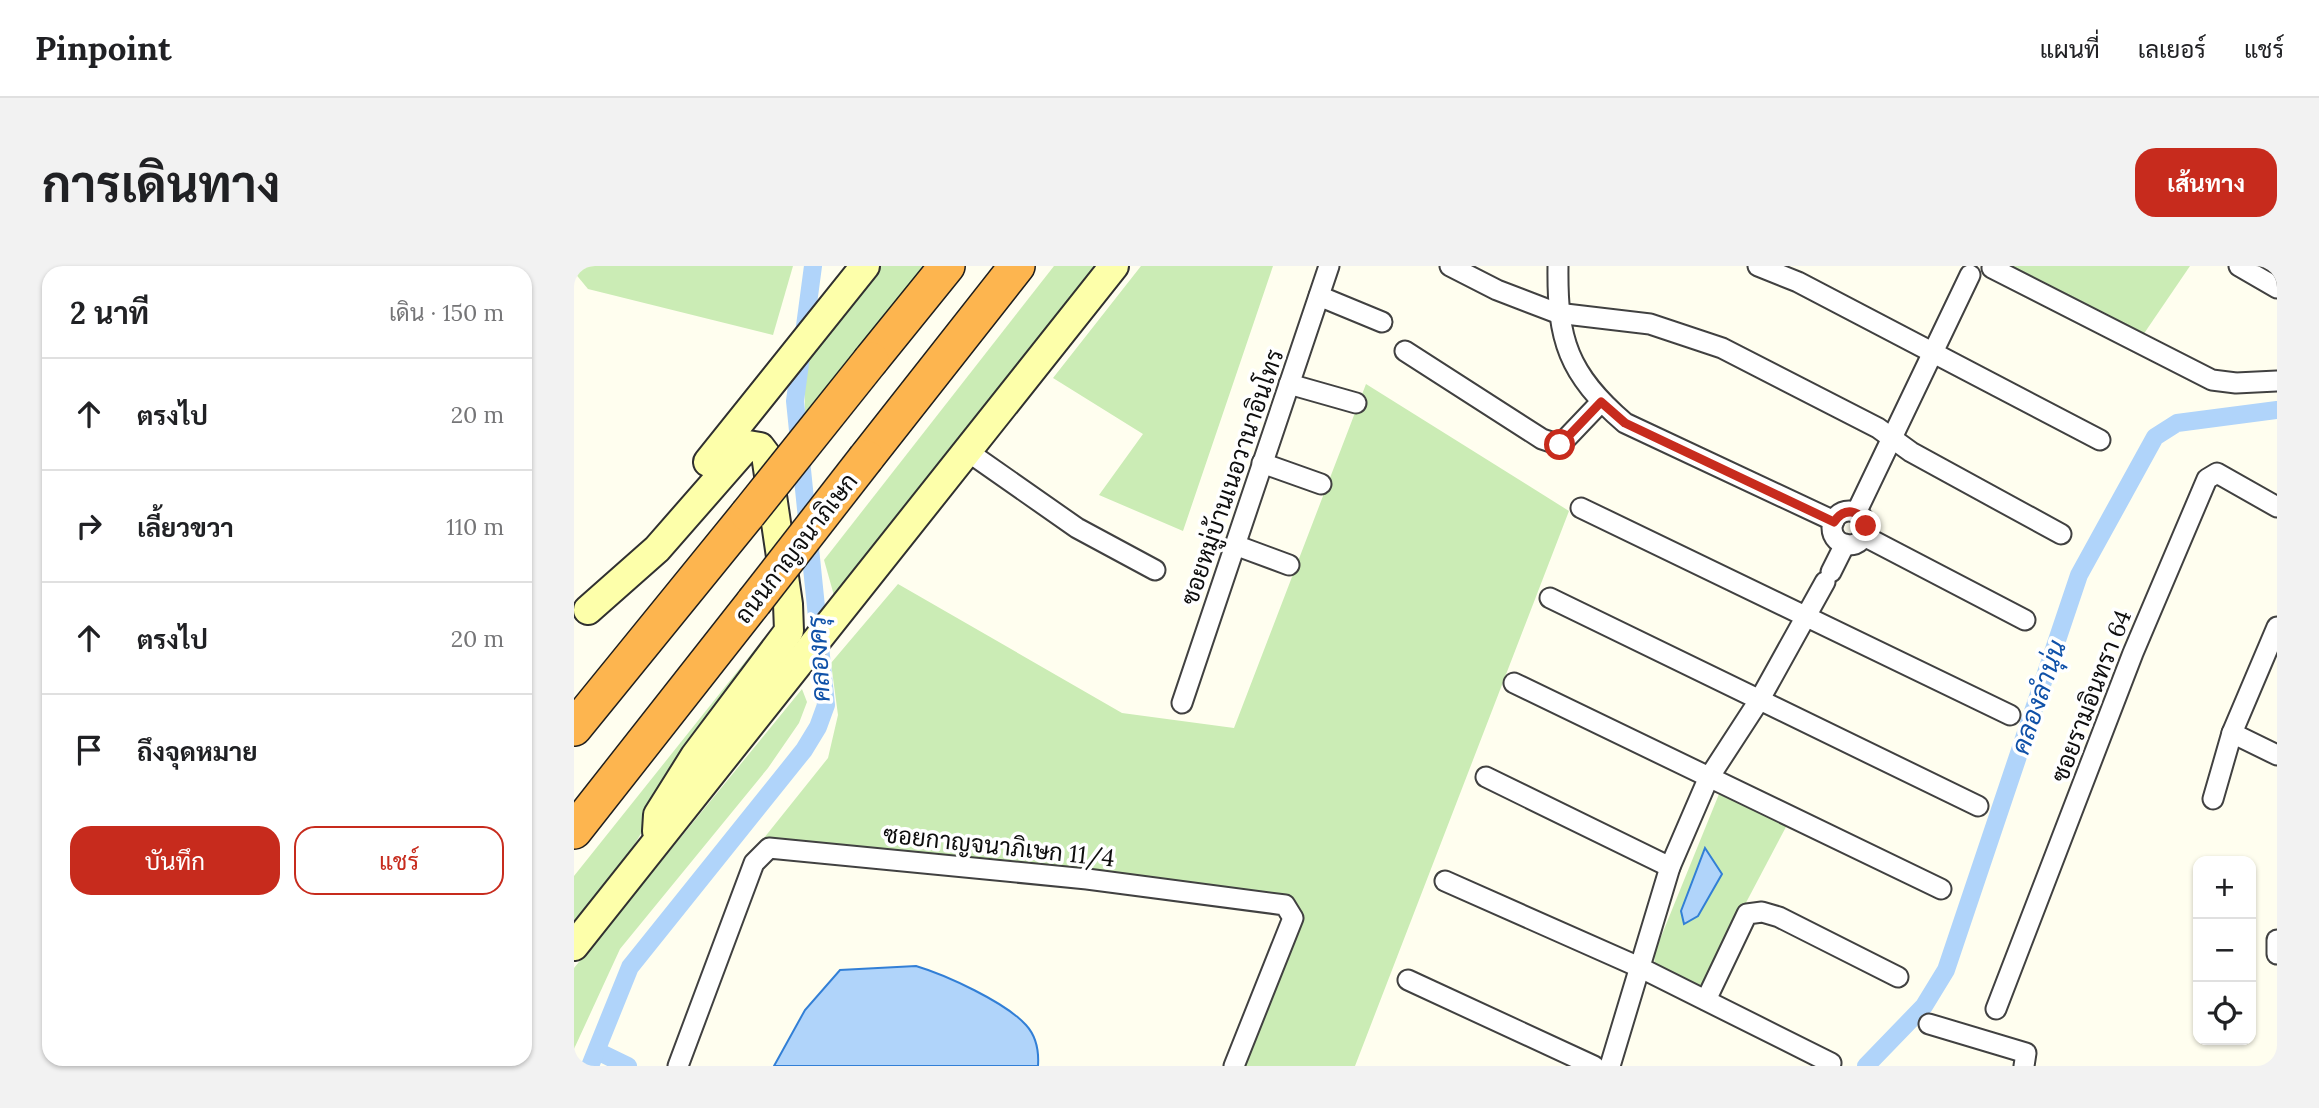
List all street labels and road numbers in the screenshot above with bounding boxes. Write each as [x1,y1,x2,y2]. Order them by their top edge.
street label: ซอยหมู่บ้านเนอวานาอินโทร [1174,345,1292,610]
street label: ถนนกาญจนาภิเษก [728,467,864,629]
street label: ซอยรามอินทรา 64 [2044,605,2138,787]
street label: ซอยกาญจนาภิเษก 11/4 [882,818,1116,874]

